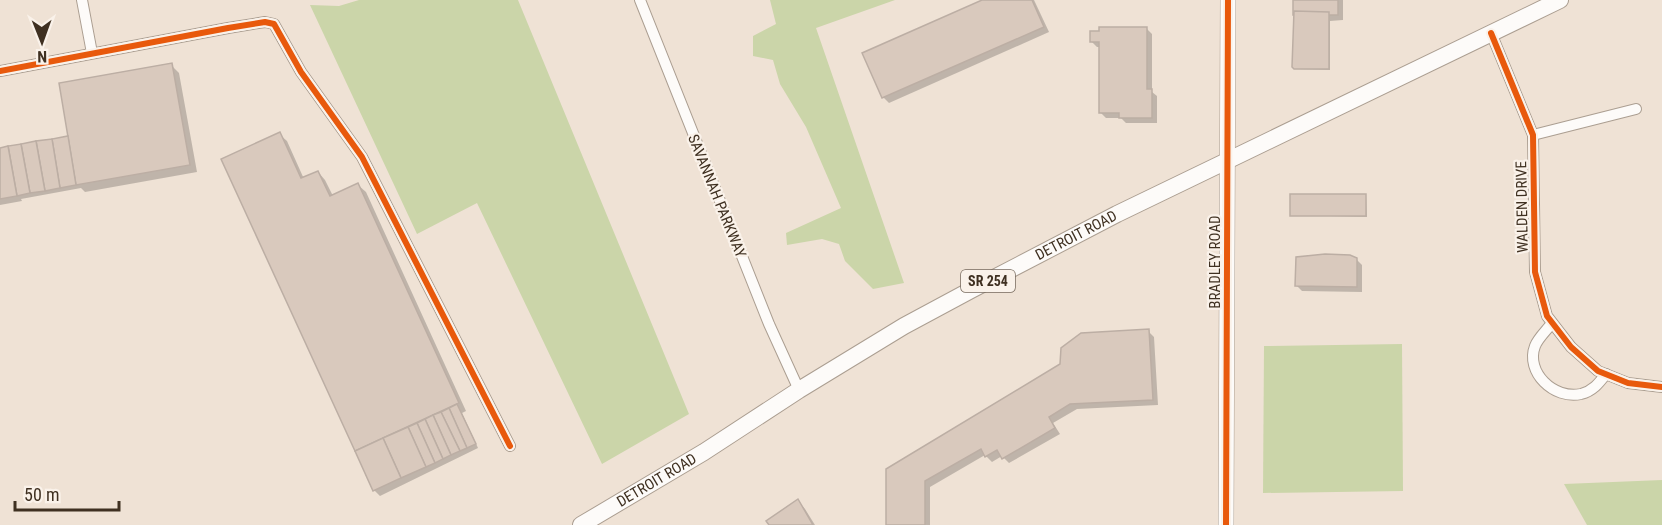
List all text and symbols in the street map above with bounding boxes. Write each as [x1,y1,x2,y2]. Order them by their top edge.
north arrow [12,12,72,72]
text: N [37,47,47,66]
street label: SAVANNAH PARKWAY [684,132,750,260]
street label: WALDEN DRIVE [1512,161,1532,253]
street label: DETROIT ROAD [1032,207,1120,264]
street label: BRADLEY ROAD [1206,215,1224,309]
road number: SR 254 [961,270,1015,292]
street label: DETROIT ROAD [614,449,700,511]
scale bar [15,474,118,512]
text: 50 m [24,484,59,505]

